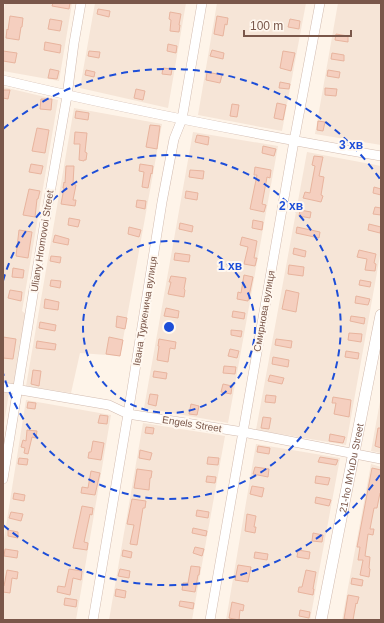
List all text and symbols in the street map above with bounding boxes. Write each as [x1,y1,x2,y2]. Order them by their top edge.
scale bar [244,12,351,38]
text: 100 m [250,19,283,33]
text: 3 хв [339,138,363,152]
street label: Uliany Hromovoi Street [29,189,56,293]
text: 2 хв [279,199,303,213]
street label: Івана Туркенича вулиця [131,256,159,366]
text: 1 хв [218,259,242,273]
street label: Смирнова вулиця [251,270,277,352]
centre of rings [162,320,176,334]
street label: Engels Street [161,414,223,434]
street label: 21-ho MYuDu Street [337,422,365,513]

